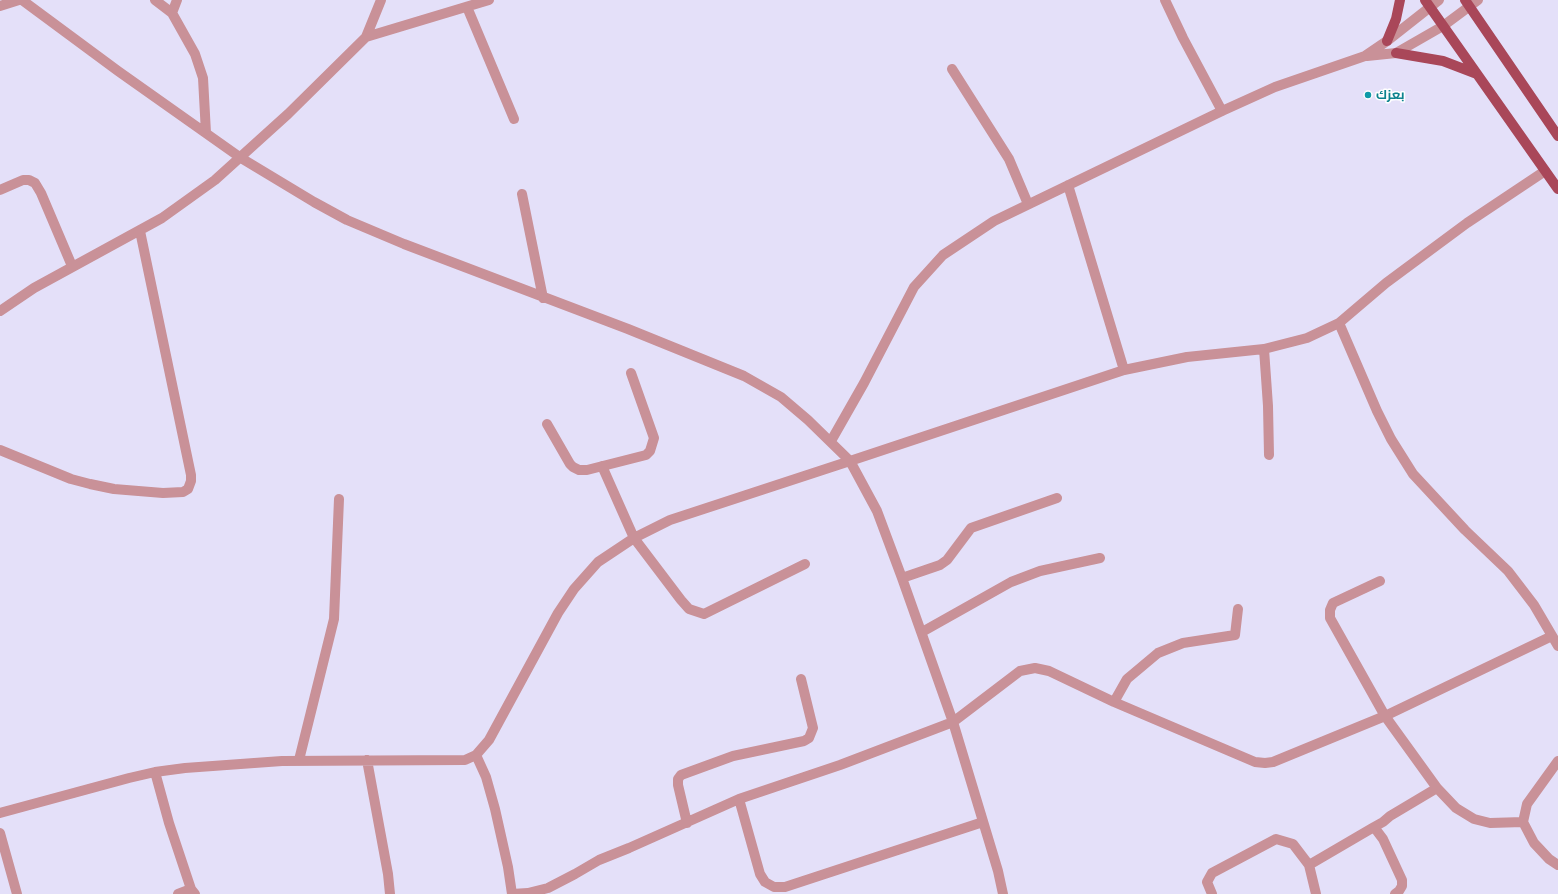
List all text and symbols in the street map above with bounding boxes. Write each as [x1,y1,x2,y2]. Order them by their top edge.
place label: بعزك [1376,87,1404,103]
marker: بعزك [1363,90,1373,100]

